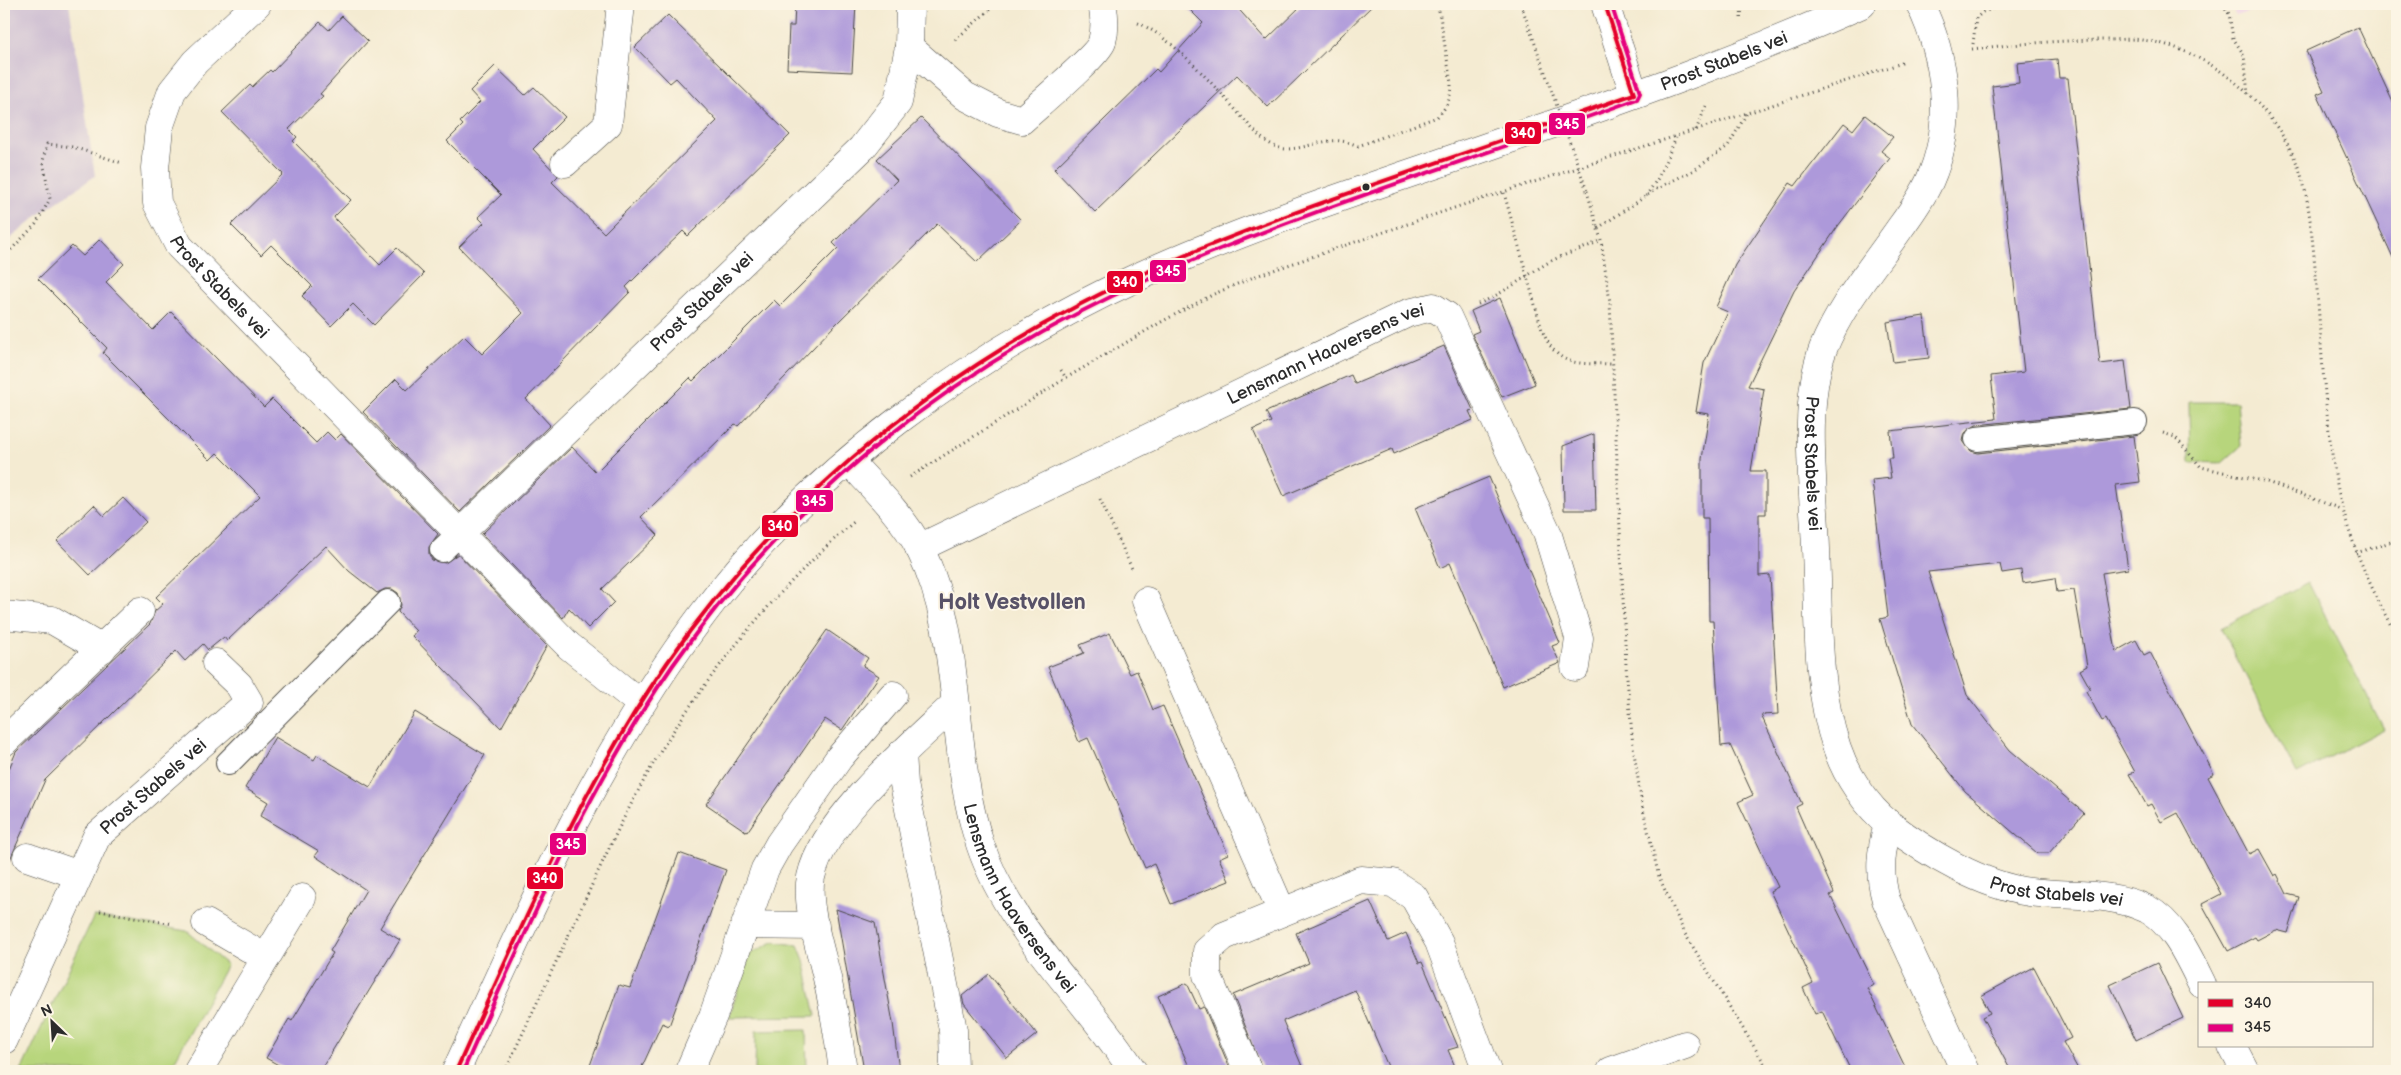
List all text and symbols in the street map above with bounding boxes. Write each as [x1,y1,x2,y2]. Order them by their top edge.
street label: Prost Stabels vei [1658,27,1791,96]
line badge: 345 [1548,112,1586,136]
text: 345 [1555,116,1579,133]
line badge: 340 [1504,121,1542,145]
text: 340 [1510,125,1536,142]
unlabelled marker [1361,182,1371,192]
street label: Prost Stabels vei [165,232,273,343]
street label: Prost Stabels vei [646,248,758,356]
line badge: 345 [1149,259,1187,283]
text: 345 [1156,263,1180,280]
line badge: 340 [1106,270,1144,294]
text: 340 [1112,274,1138,291]
street label: Lensmann Haaversens vei [1224,299,1427,409]
street label: Prost Stabels vei [1800,395,1825,531]
line badge: 345 [795,489,834,513]
text: 345 [802,493,826,510]
line badge: 340 [761,514,799,538]
text: 340 [767,518,793,535]
district label: Holt Vestvollen [938,589,1086,616]
street label: Prost Stabels vei [96,734,211,839]
street label: Lensmann Haaversens vei [958,802,1080,998]
line badge: 345 [549,832,587,856]
text: 345 [556,836,580,853]
line badge: 340 [526,866,564,890]
text: 340 [532,870,558,887]
street label: Prost Stabels vei [1987,872,2125,911]
legend [2198,982,2374,1048]
text: 340 [2244,994,2271,1013]
north arrow [28,998,78,1048]
text: N [38,1001,55,1021]
text: 345 [2244,1018,2271,1037]

